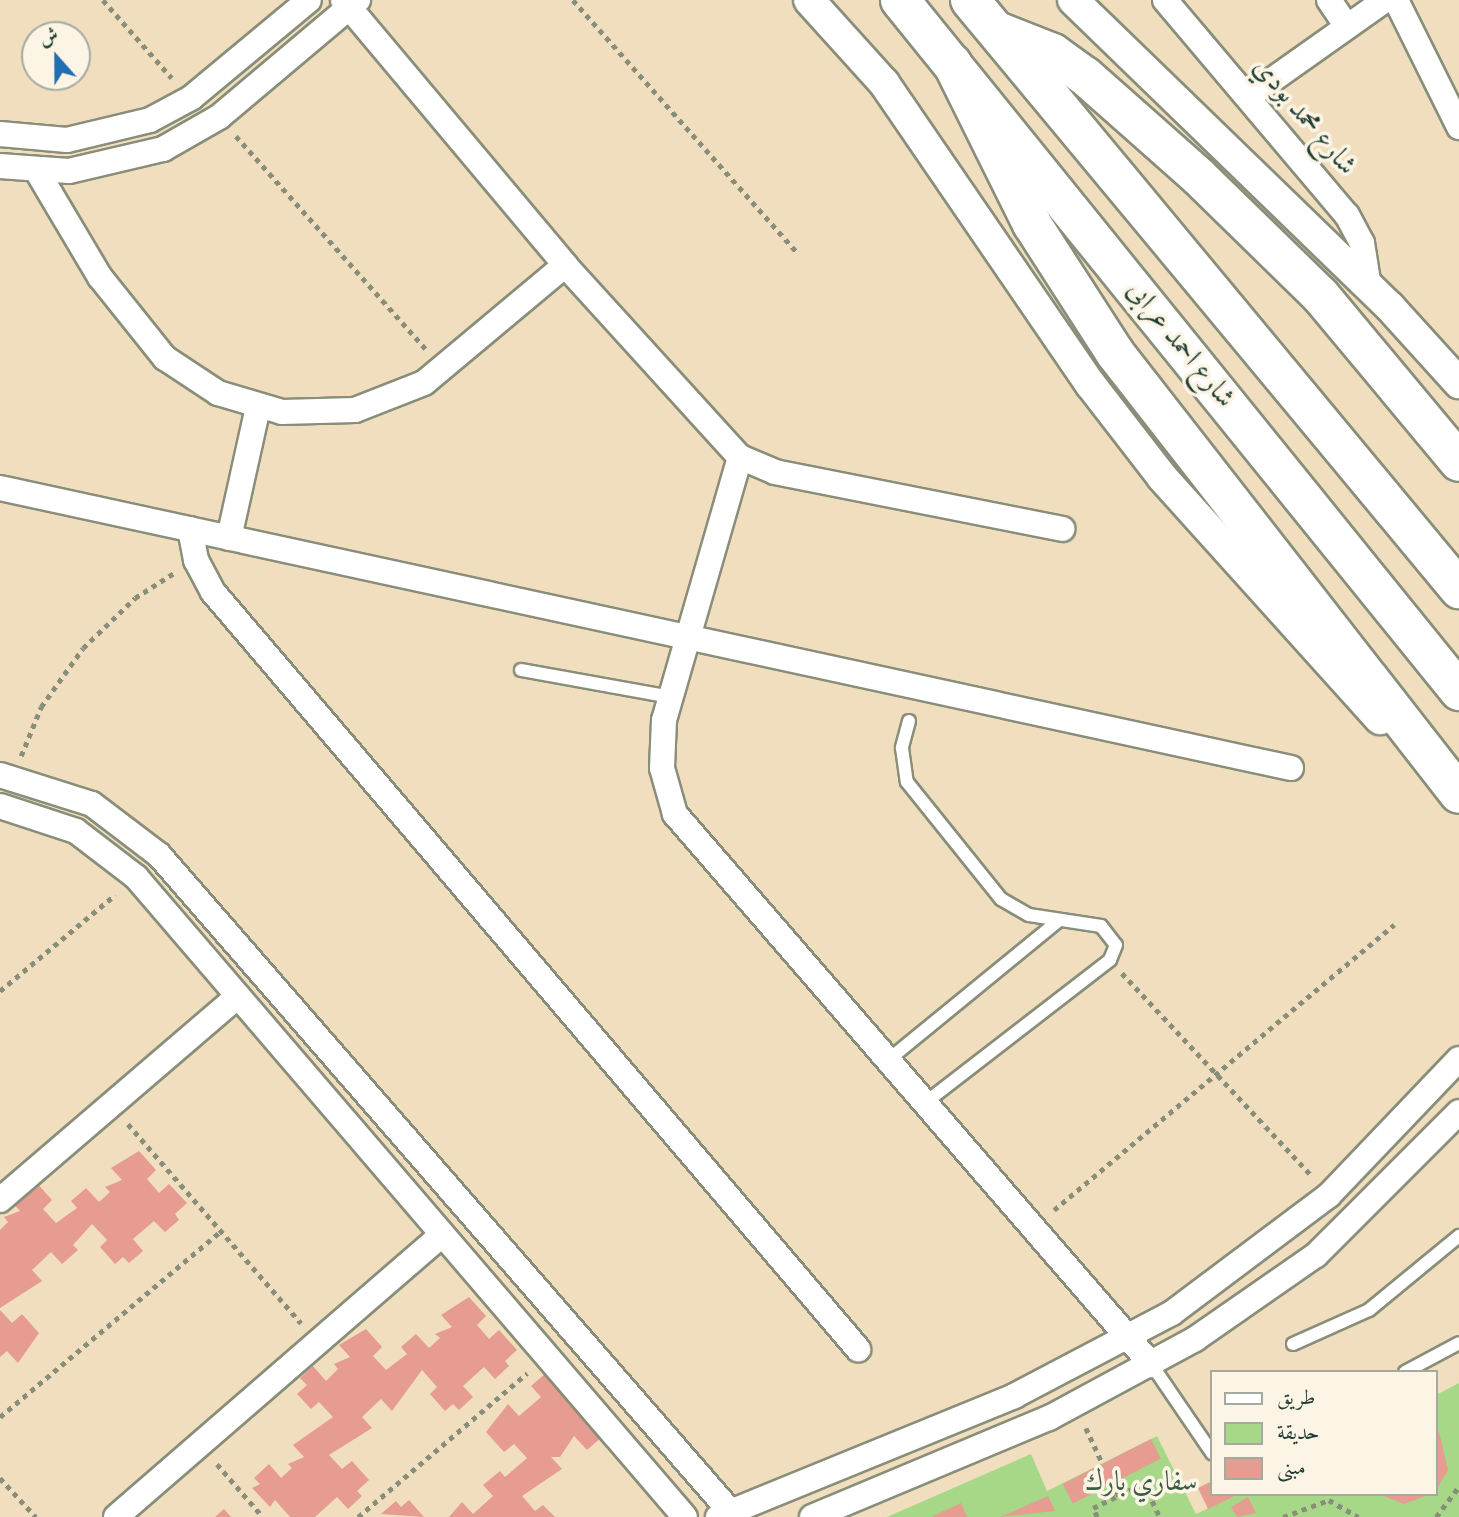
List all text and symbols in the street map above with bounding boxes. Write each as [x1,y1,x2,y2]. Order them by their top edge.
north arrow [21,21,91,91]
text: ش [35,22,63,54]
street label: شارع محمد بودي [1245,51,1363,183]
street label: شارع احمد عرابى [1119,275,1241,415]
legend [1210,1370,1438,1496]
text: طريق [1277,1384,1315,1414]
text: حديقة [1277,1419,1320,1449]
text: مبنى [1277,1454,1306,1484]
park label: سفاري بارك [1085,1466,1197,1500]

